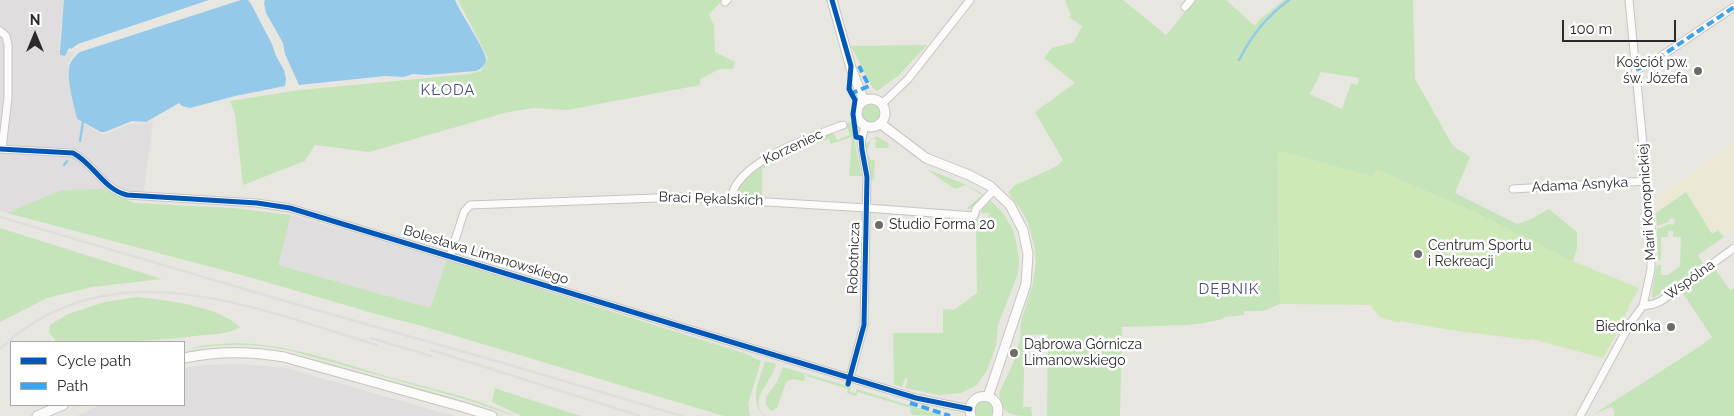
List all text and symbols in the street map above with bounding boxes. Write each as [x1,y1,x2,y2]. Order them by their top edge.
north arrow [10,10,60,60]
scale bar [1564,10,1678,42]
text: N [30,12,40,28]
text: 100 m [1570,20,1612,38]
place label: Kościół pw. św. Józefa [1616,55,1688,88]
marker: Kościół pw. św. Józefa [1692,65,1704,77]
district label: KŁODA [420,81,476,99]
street label: Korzeniec [761,126,825,168]
street label: Marii Konopnickiej [1635,143,1659,261]
street label: Adama Asnyka [1531,174,1629,196]
street label: Braci Pękalskich [658,189,764,209]
place label: Studio Forma 20 [889,217,995,233]
marker: Studio Forma 20 [873,219,885,231]
street label: Bolesława Limanowskiego [401,222,571,288]
street label: Robotnicza [844,222,864,294]
place label: Centrum Sportu i Rekreacji [1428,238,1532,270]
marker: Centrum Sportu i Rekreacji [1412,248,1424,260]
street label: Wspólna [1662,256,1718,304]
district label: DĘBNIK [1198,280,1260,298]
place label: Biedronka [1595,319,1661,335]
marker: Biedronka [1665,321,1677,333]
place label: Dąbrowa Górnicza Limanowskiego [1024,337,1142,370]
legend [10,341,185,406]
marker: Dąbrowa Górnicza Limanowskiego [1008,347,1020,359]
text: Cycle path [57,352,131,370]
text: Path [57,377,88,395]

